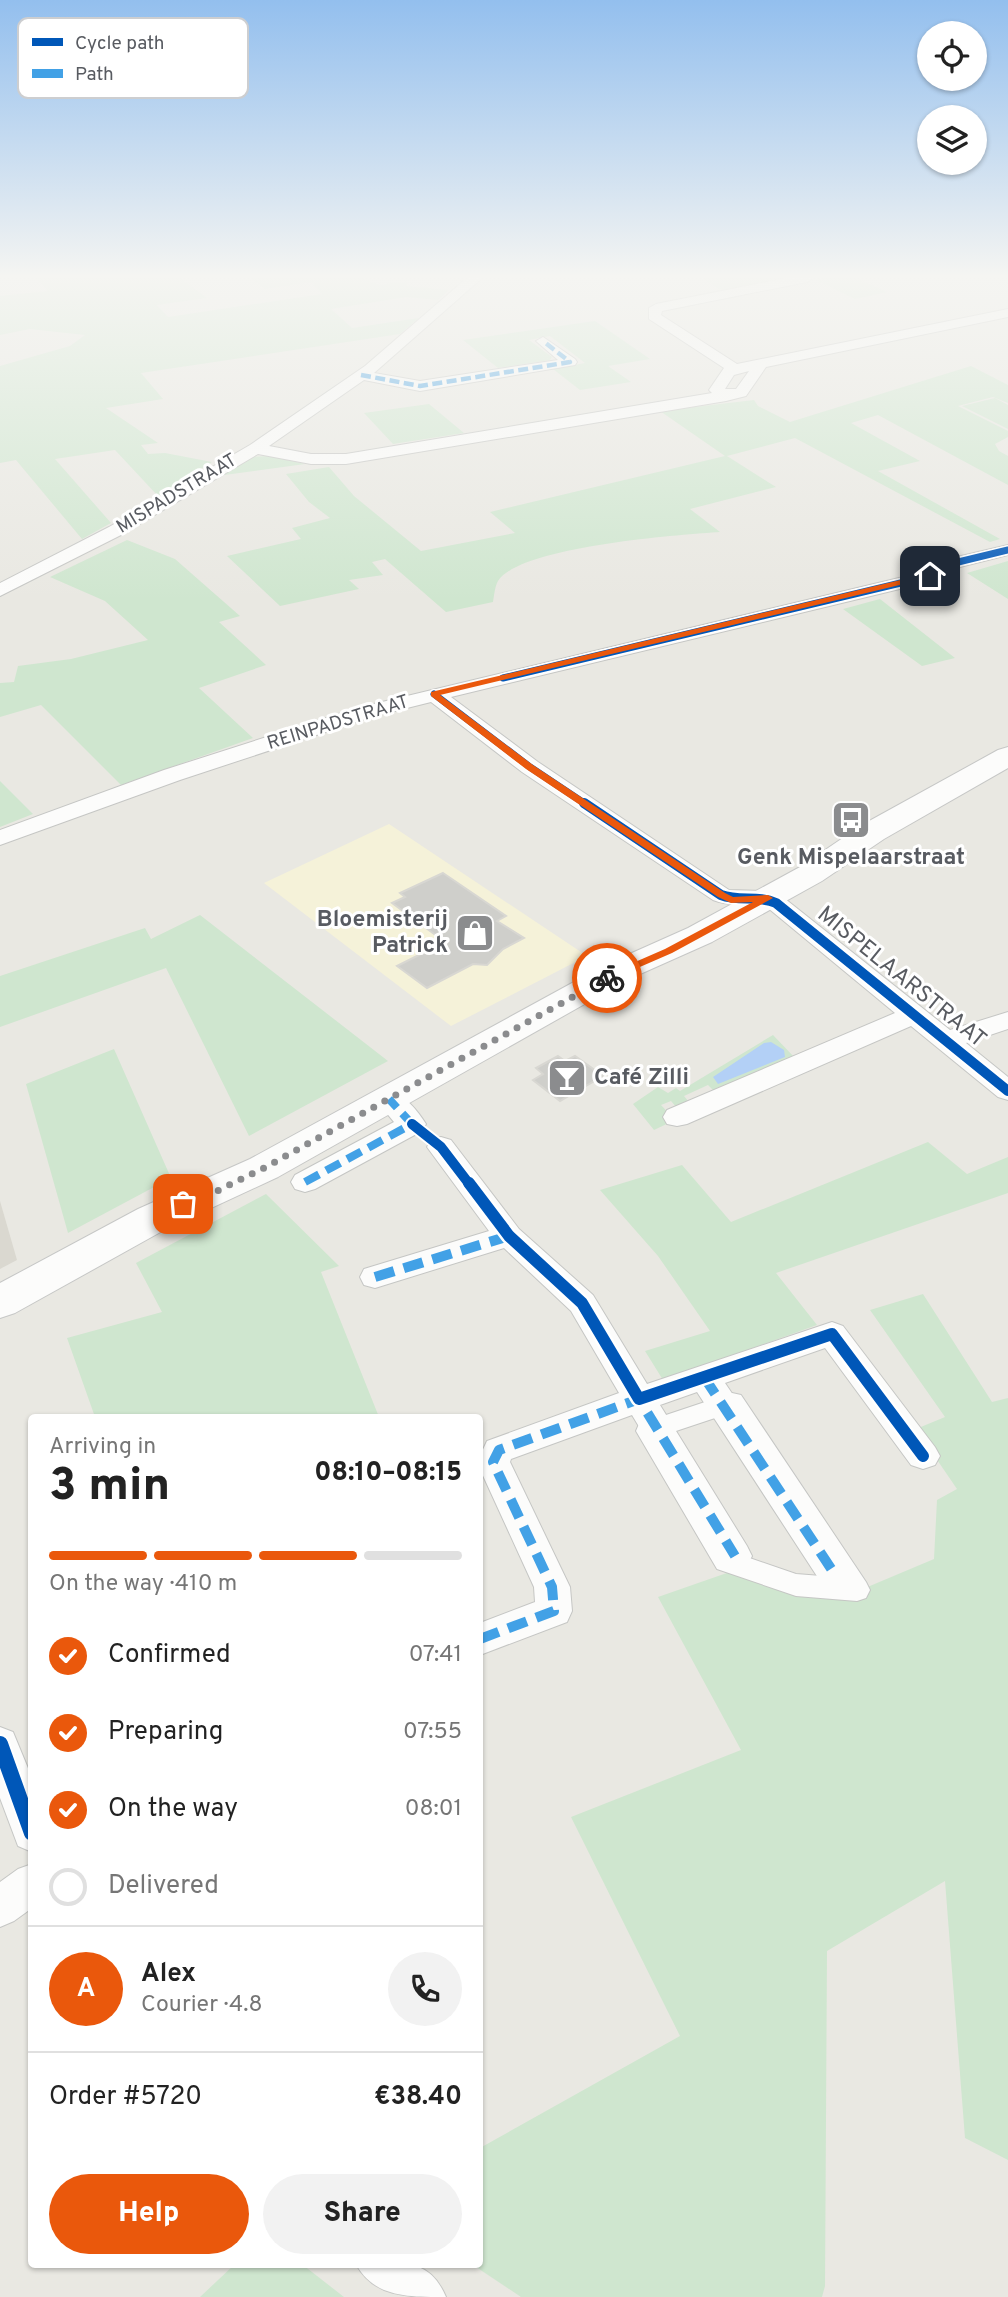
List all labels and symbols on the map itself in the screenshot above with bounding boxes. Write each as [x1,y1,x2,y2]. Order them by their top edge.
legend [18,18,248,98]
text: Cycle path [75,32,164,56]
text: Path [75,63,114,87]
street label: MISPADSTRAAT [112,449,242,539]
pin [900,546,960,606]
street label: REINPADSTRAAT [264,690,412,756]
bus stop icon: Genk Mispelaarstraat [830,799,872,841]
place label: Genk Mispelaarstraat [737,844,965,873]
street label: MISPELAARSTRAAT [810,901,992,1055]
place label: Bloemisterij Patrick [317,906,448,961]
shop icon: Bloemisterij Patrick [454,912,496,954]
courier [572,943,642,1013]
bar icon: Café Zilli [546,1057,588,1099]
place label: Café Zilli [594,1064,689,1093]
pin [153,1174,213,1234]

